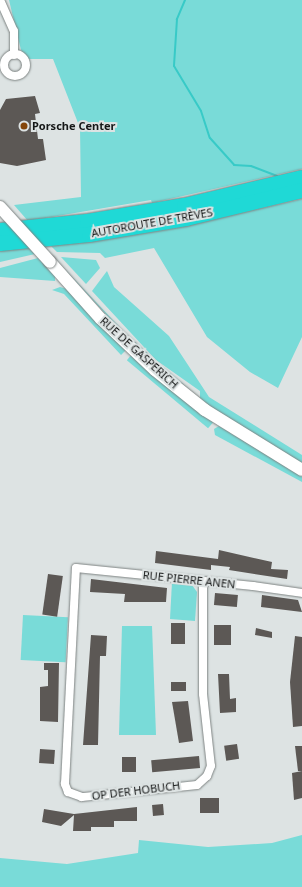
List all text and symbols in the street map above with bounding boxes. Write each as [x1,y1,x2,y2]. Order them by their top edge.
place label: Porsche Center [32,119,115,133]
marker: Porsche Center [19,121,29,131]
street label: AUTOROUTE DE TRÈVES [90,206,214,240]
street label: RUE DE GASPERICH [97,315,181,391]
street label: RUE PIERRE ANEN [142,569,236,591]
street label: OP DER HOBUCH [91,779,181,803]

